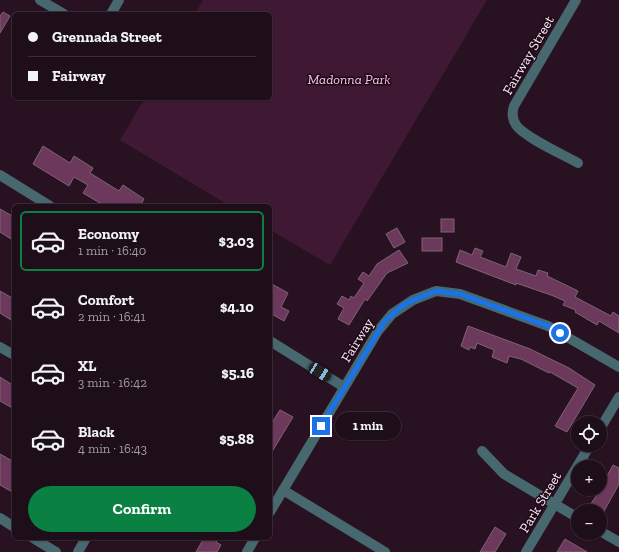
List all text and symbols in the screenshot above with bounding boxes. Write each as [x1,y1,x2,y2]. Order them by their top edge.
street label: Fairway Street [499,12,558,98]
text: Grennada Street [52,28,162,46]
text: Fairway [52,67,106,85]
park label: Madonna Park [307,71,391,88]
icon: car [30,223,66,259]
text: Economy [78,225,139,243]
text: $3.03 [219,232,254,250]
text: 1 min · 16:40 [78,243,146,258]
icon: car [30,289,66,325]
text: Comfort [78,291,134,309]
text: $4.10 [220,298,254,316]
text: 2 min · 16:41 [78,309,146,324]
street label: Fairway [337,314,378,365]
route start [551,324,569,342]
icon: car [30,355,66,391]
text: XL [78,357,96,375]
car [307,361,333,383]
text: $5.16 [221,364,254,382]
text: 3 min · 16:42 [78,375,147,390]
callout: 1 min [335,412,401,440]
map controls [571,416,607,540]
button: locate [571,416,607,452]
route end [312,417,330,435]
text: 1 min [353,418,383,433]
icon: car [30,421,66,457]
text: Black [78,423,115,441]
text: $5.88 [219,430,254,448]
text: 4 min · 16:43 [78,441,147,456]
button: + [571,460,607,496]
street label: Park Street [516,468,566,536]
button: Confirm [28,486,256,532]
button: − [571,504,607,540]

